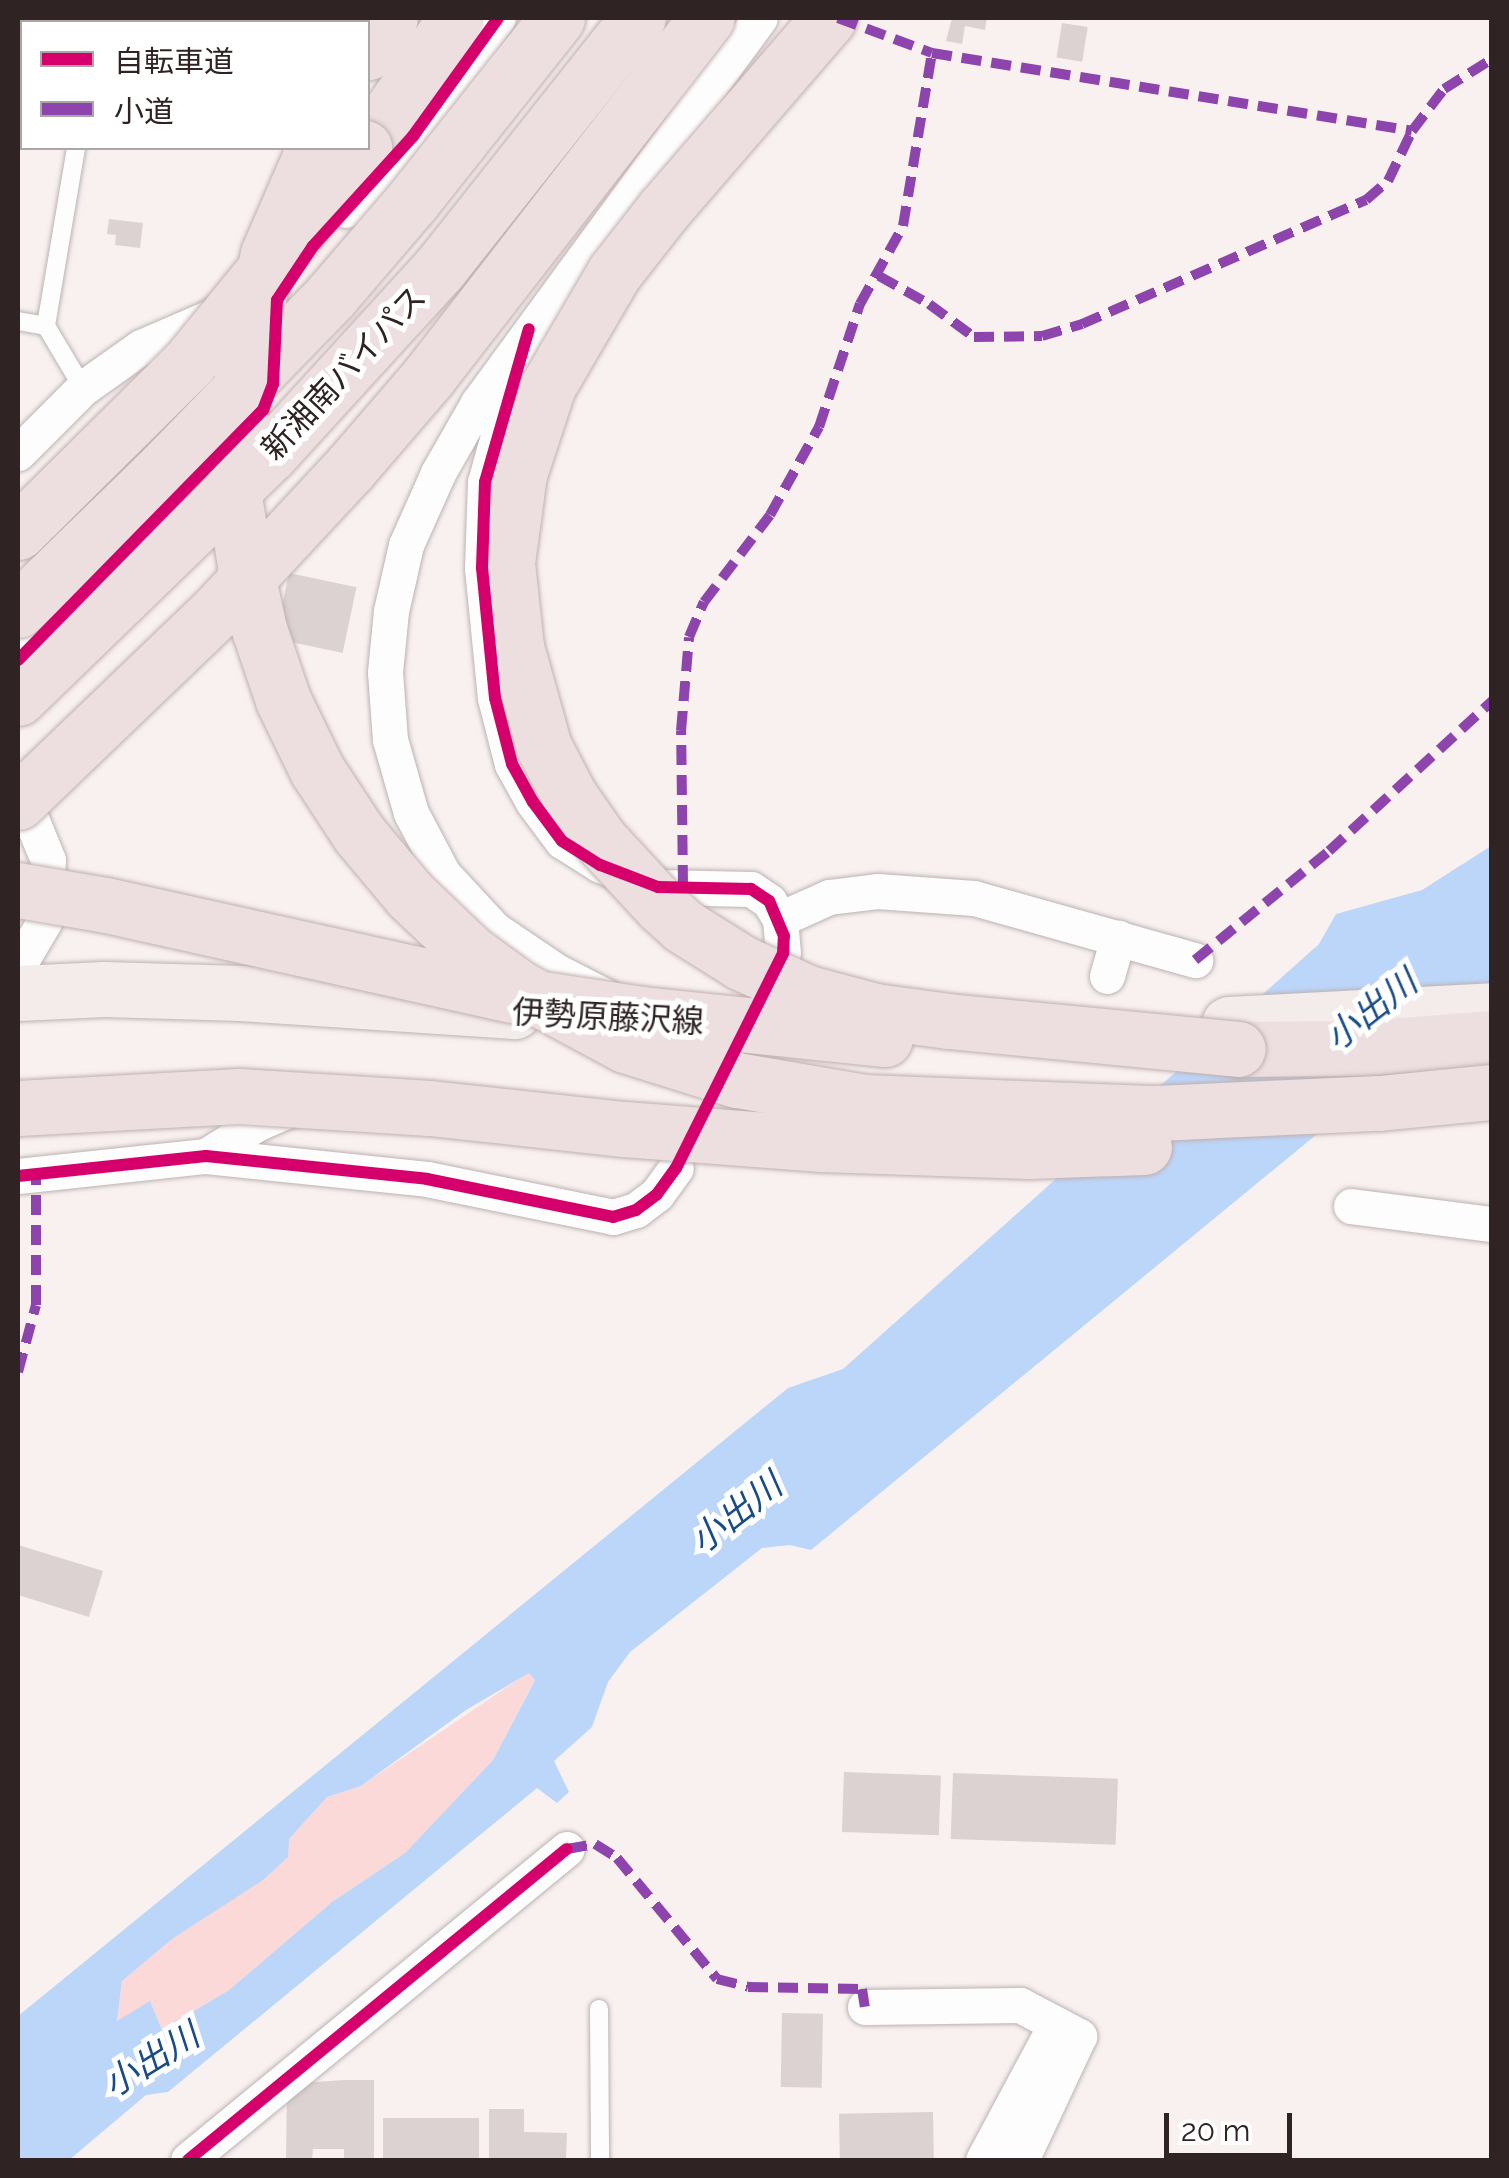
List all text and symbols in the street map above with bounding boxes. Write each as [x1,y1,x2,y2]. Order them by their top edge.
legend [20,20,370,150]
text: 自転車道 [114,44,234,79]
text: 小道 [114,94,174,129]
street label: 新湘南バイパス [254,278,434,468]
water label: 小出川 [1317,961,1425,1059]
street label: 伊勢原藤沢線 [511,993,705,1041]
water label: 小出川 [682,1464,790,1562]
water label: 小出川 [95,2014,207,2106]
scale bar [1169,2093,1296,2155]
text: 20 m [1181,2113,1250,2148]

